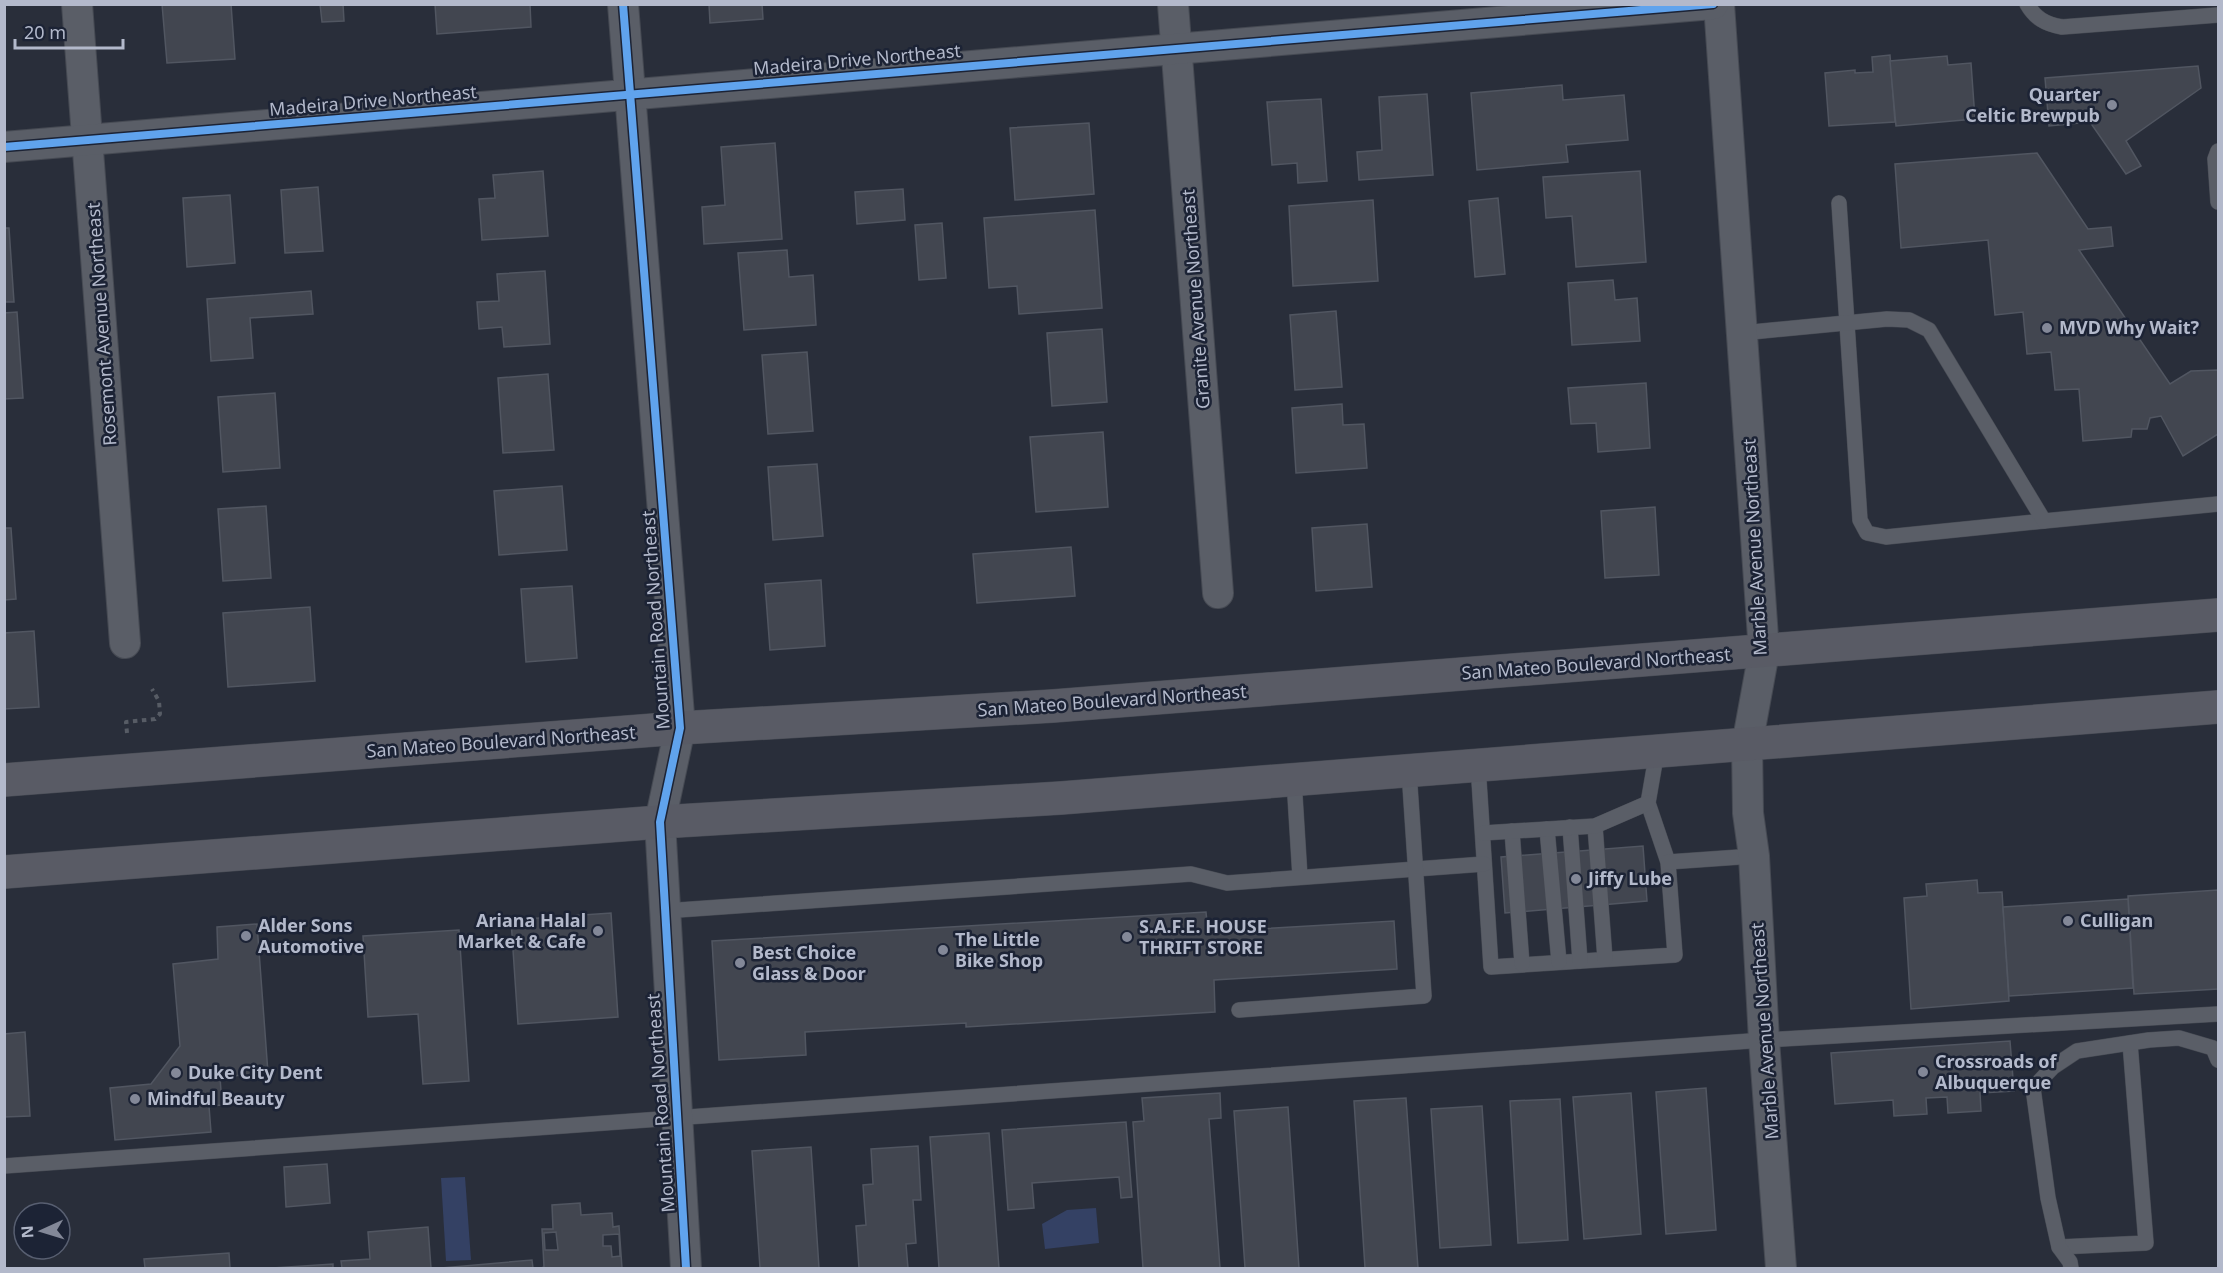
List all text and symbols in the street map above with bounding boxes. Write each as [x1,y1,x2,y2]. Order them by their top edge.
scale bar [15,12,123,50]
text: 20 m [24,20,66,44]
street label: Madeira Drive Northeast [752,38,962,80]
street label: Madeira Drive Northeast [268,79,478,121]
place label: Quarter Celtic Brewpub [1965,82,2100,127]
marker: Quarter Celtic Brewpub [2105,98,2119,112]
street label: Granite Avenue Northeast [1175,188,1215,410]
street label: Rosemont Avenue Northeast [80,201,121,446]
place label: MVD Why Wait? [2059,315,2200,339]
marker: MVD Why Wait? [2040,321,2054,335]
street label: Marble Avenue Northeast [1736,437,1772,656]
street label: Mountain Road Northeast [635,509,675,730]
street label: San Mateo Boulevard Northeast [1461,642,1732,684]
street label: San Mateo Boulevard Northeast [977,679,1248,721]
street label: San Mateo Boulevard Northeast [366,720,637,762]
place label: Jiffy Lube [1586,866,1672,890]
marker: Jiffy Lube [1569,872,1583,886]
place label: Ariana Halal Market & Cafe [458,908,586,953]
place label: Culligan [2080,908,2153,932]
place label: Alder Sons Automotive [258,913,364,958]
place label: S.A.F.E. HOUSE THRIFT STORE [1139,914,1267,959]
marker: Culligan [2061,914,2075,928]
street label: Marble Avenue Northeast [1744,921,1784,1140]
marker: Ariana Halal Market & Cafe [591,924,605,938]
place label: The Little Bike Shop [955,927,1043,972]
marker: Alder Sons Automotive [239,929,253,943]
marker: S.A.F.E. HOUSE THRIFT STORE [1120,930,1134,944]
place label: Best Choice Glass & Door [752,940,866,985]
marker: The Little Bike Shop [936,943,950,957]
marker: Best Choice Glass & Door [733,956,747,970]
street label: Mountain Road Northeast [640,992,680,1213]
place label: Crossroads of Albuquerque [1935,1049,2058,1094]
place label: Duke City Dent [188,1060,323,1084]
marker: Crossroads of Albuquerque [1916,1065,1930,1079]
marker: Duke City Dent [169,1066,183,1080]
place label: Mindful Beauty [147,1086,285,1110]
marker: Mindful Beauty [128,1092,142,1106]
north arrow [12,1201,72,1261]
text: N [16,1225,38,1239]

